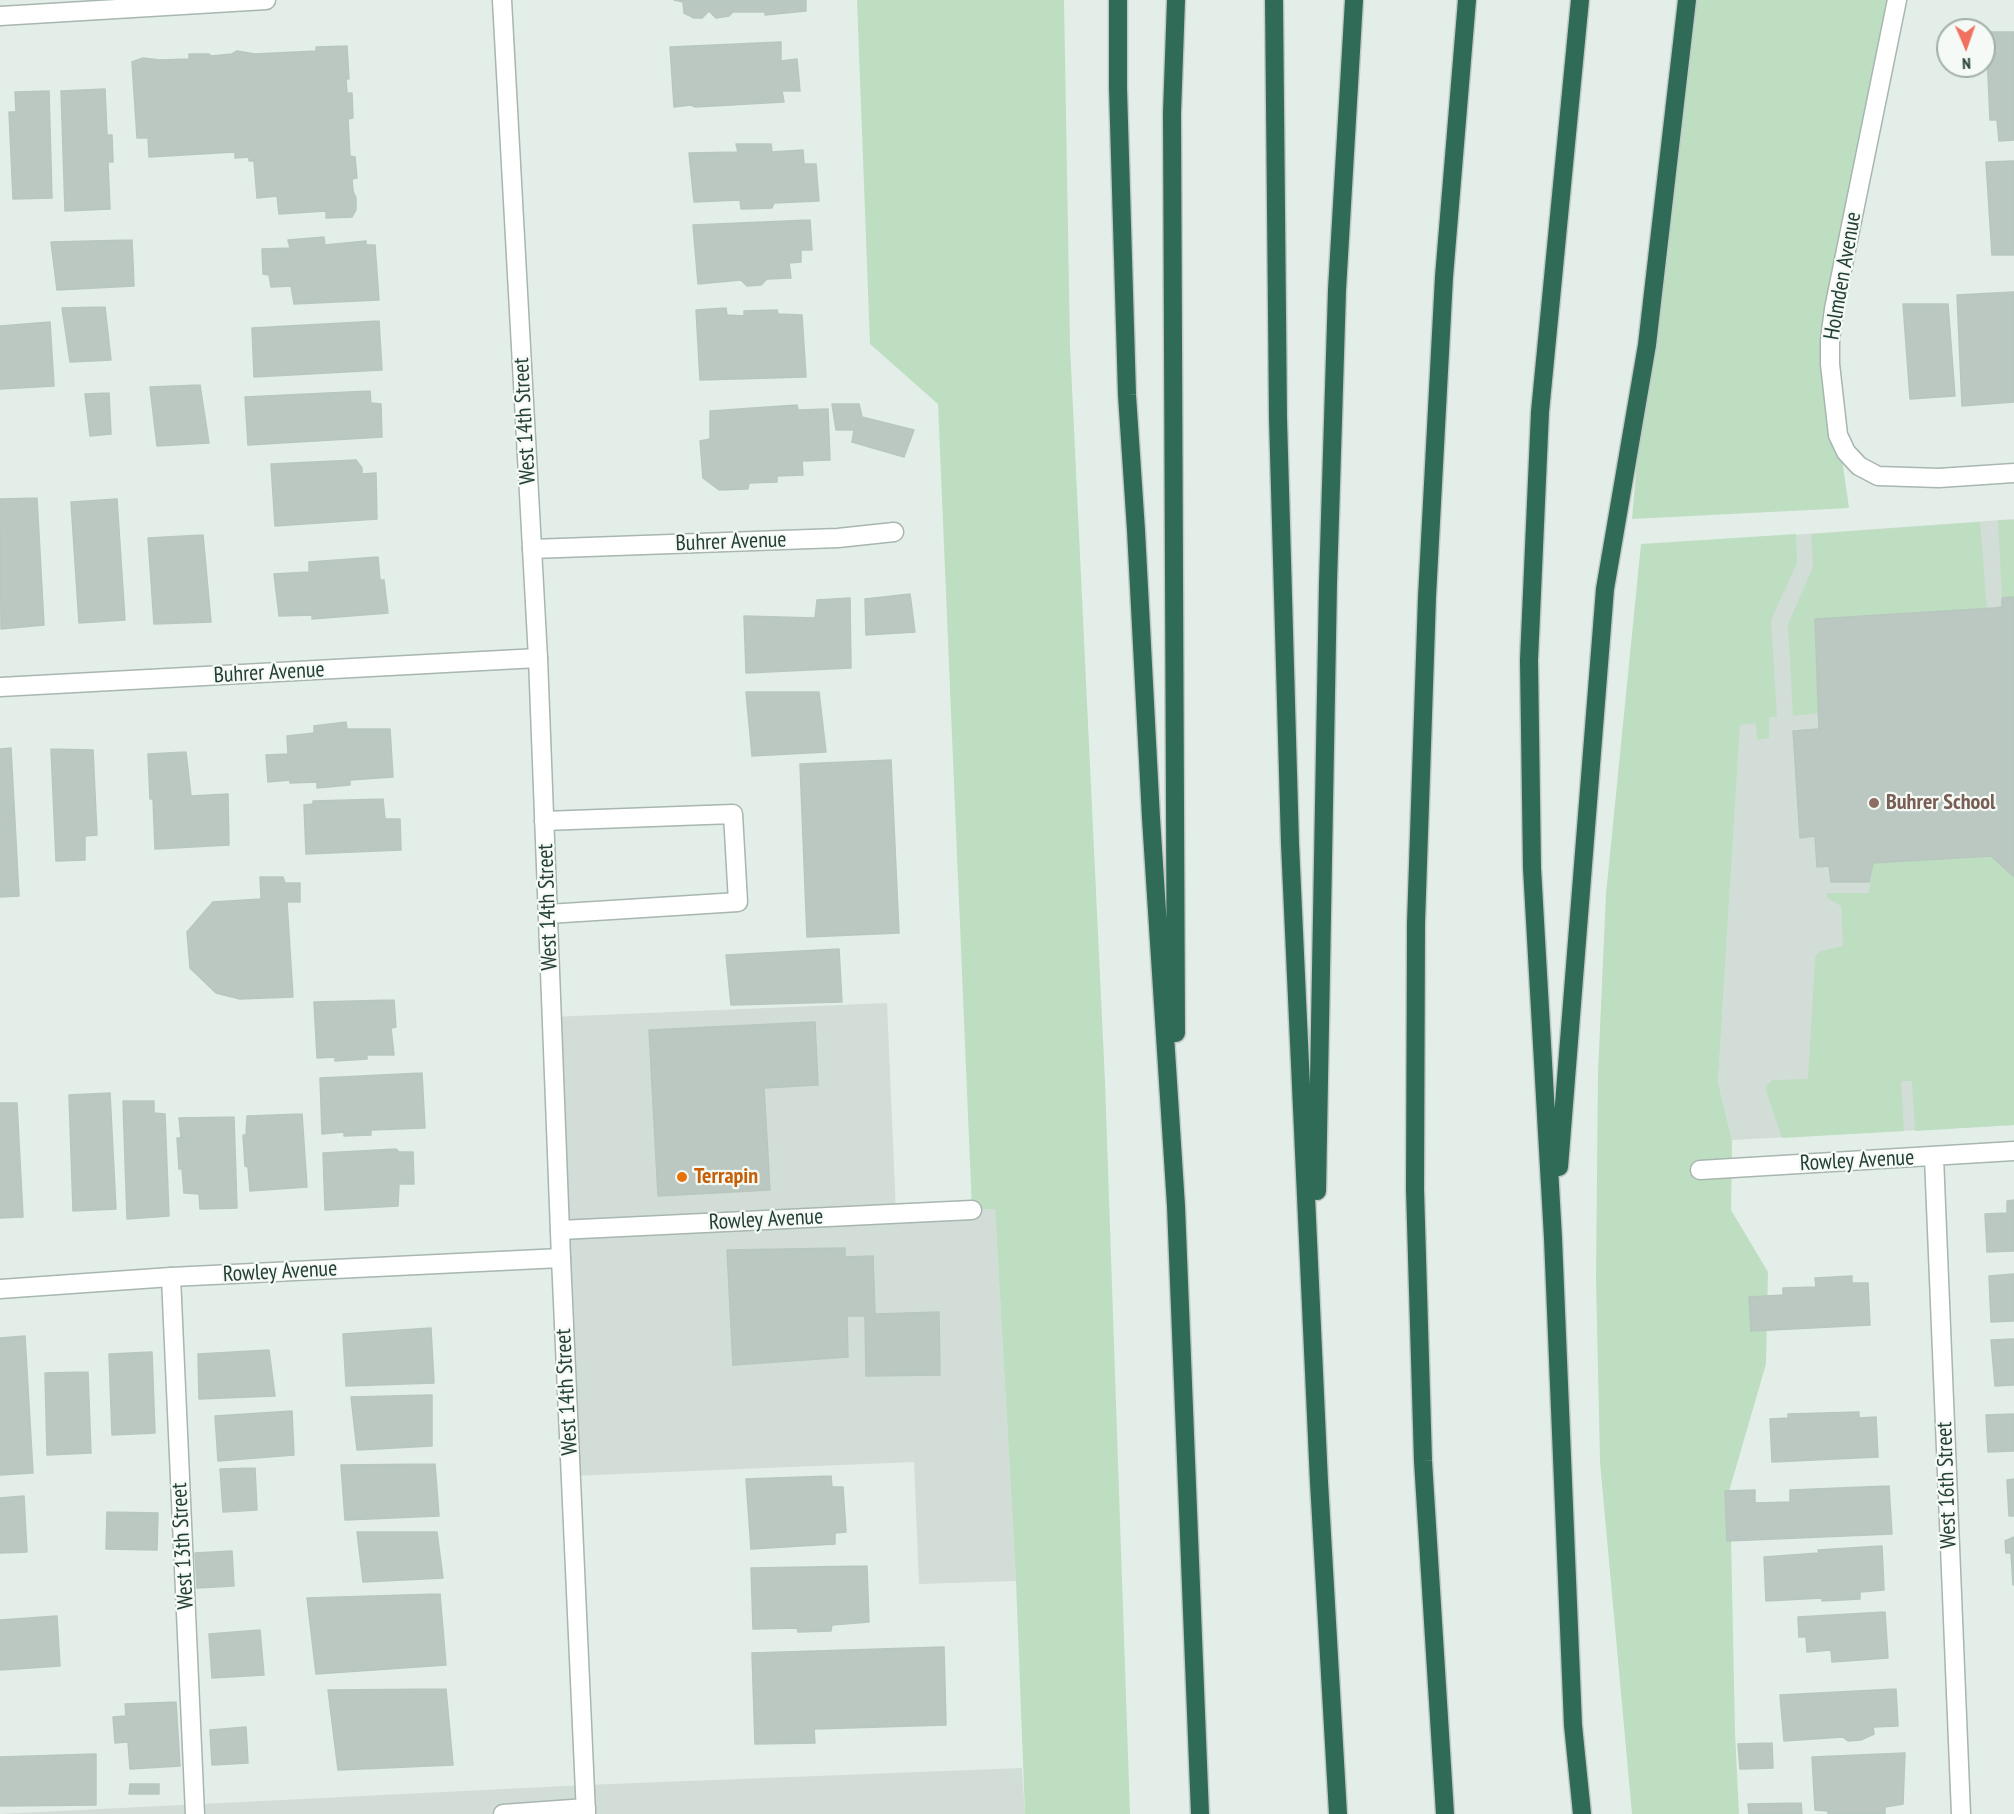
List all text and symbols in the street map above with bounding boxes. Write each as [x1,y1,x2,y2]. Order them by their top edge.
north arrow [1936,18,1996,78]
text: N [1962,54,1971,74]
street label: Holmden Avenue [1819,210,1867,342]
street label: West 14th Street [508,357,542,485]
street label: Buhrer Avenue [675,527,787,557]
street label: Buhrer Avenue [213,657,325,689]
place label: Buhrer School [1886,790,1995,816]
marker: Buhrer School [1867,796,1881,810]
street label: West 14th Street [533,843,563,971]
street label: Rowley Avenue [1799,1145,1915,1177]
place label: Terrapin [694,1164,758,1190]
marker: Terrapin [675,1170,689,1184]
street label: Rowley Avenue [708,1204,824,1236]
street label: Rowley Avenue [222,1256,338,1288]
street label: West 14th Street [550,1328,584,1456]
street label: West 16th Street [1932,1421,1962,1549]
street label: West 13th Street [166,1482,200,1610]

